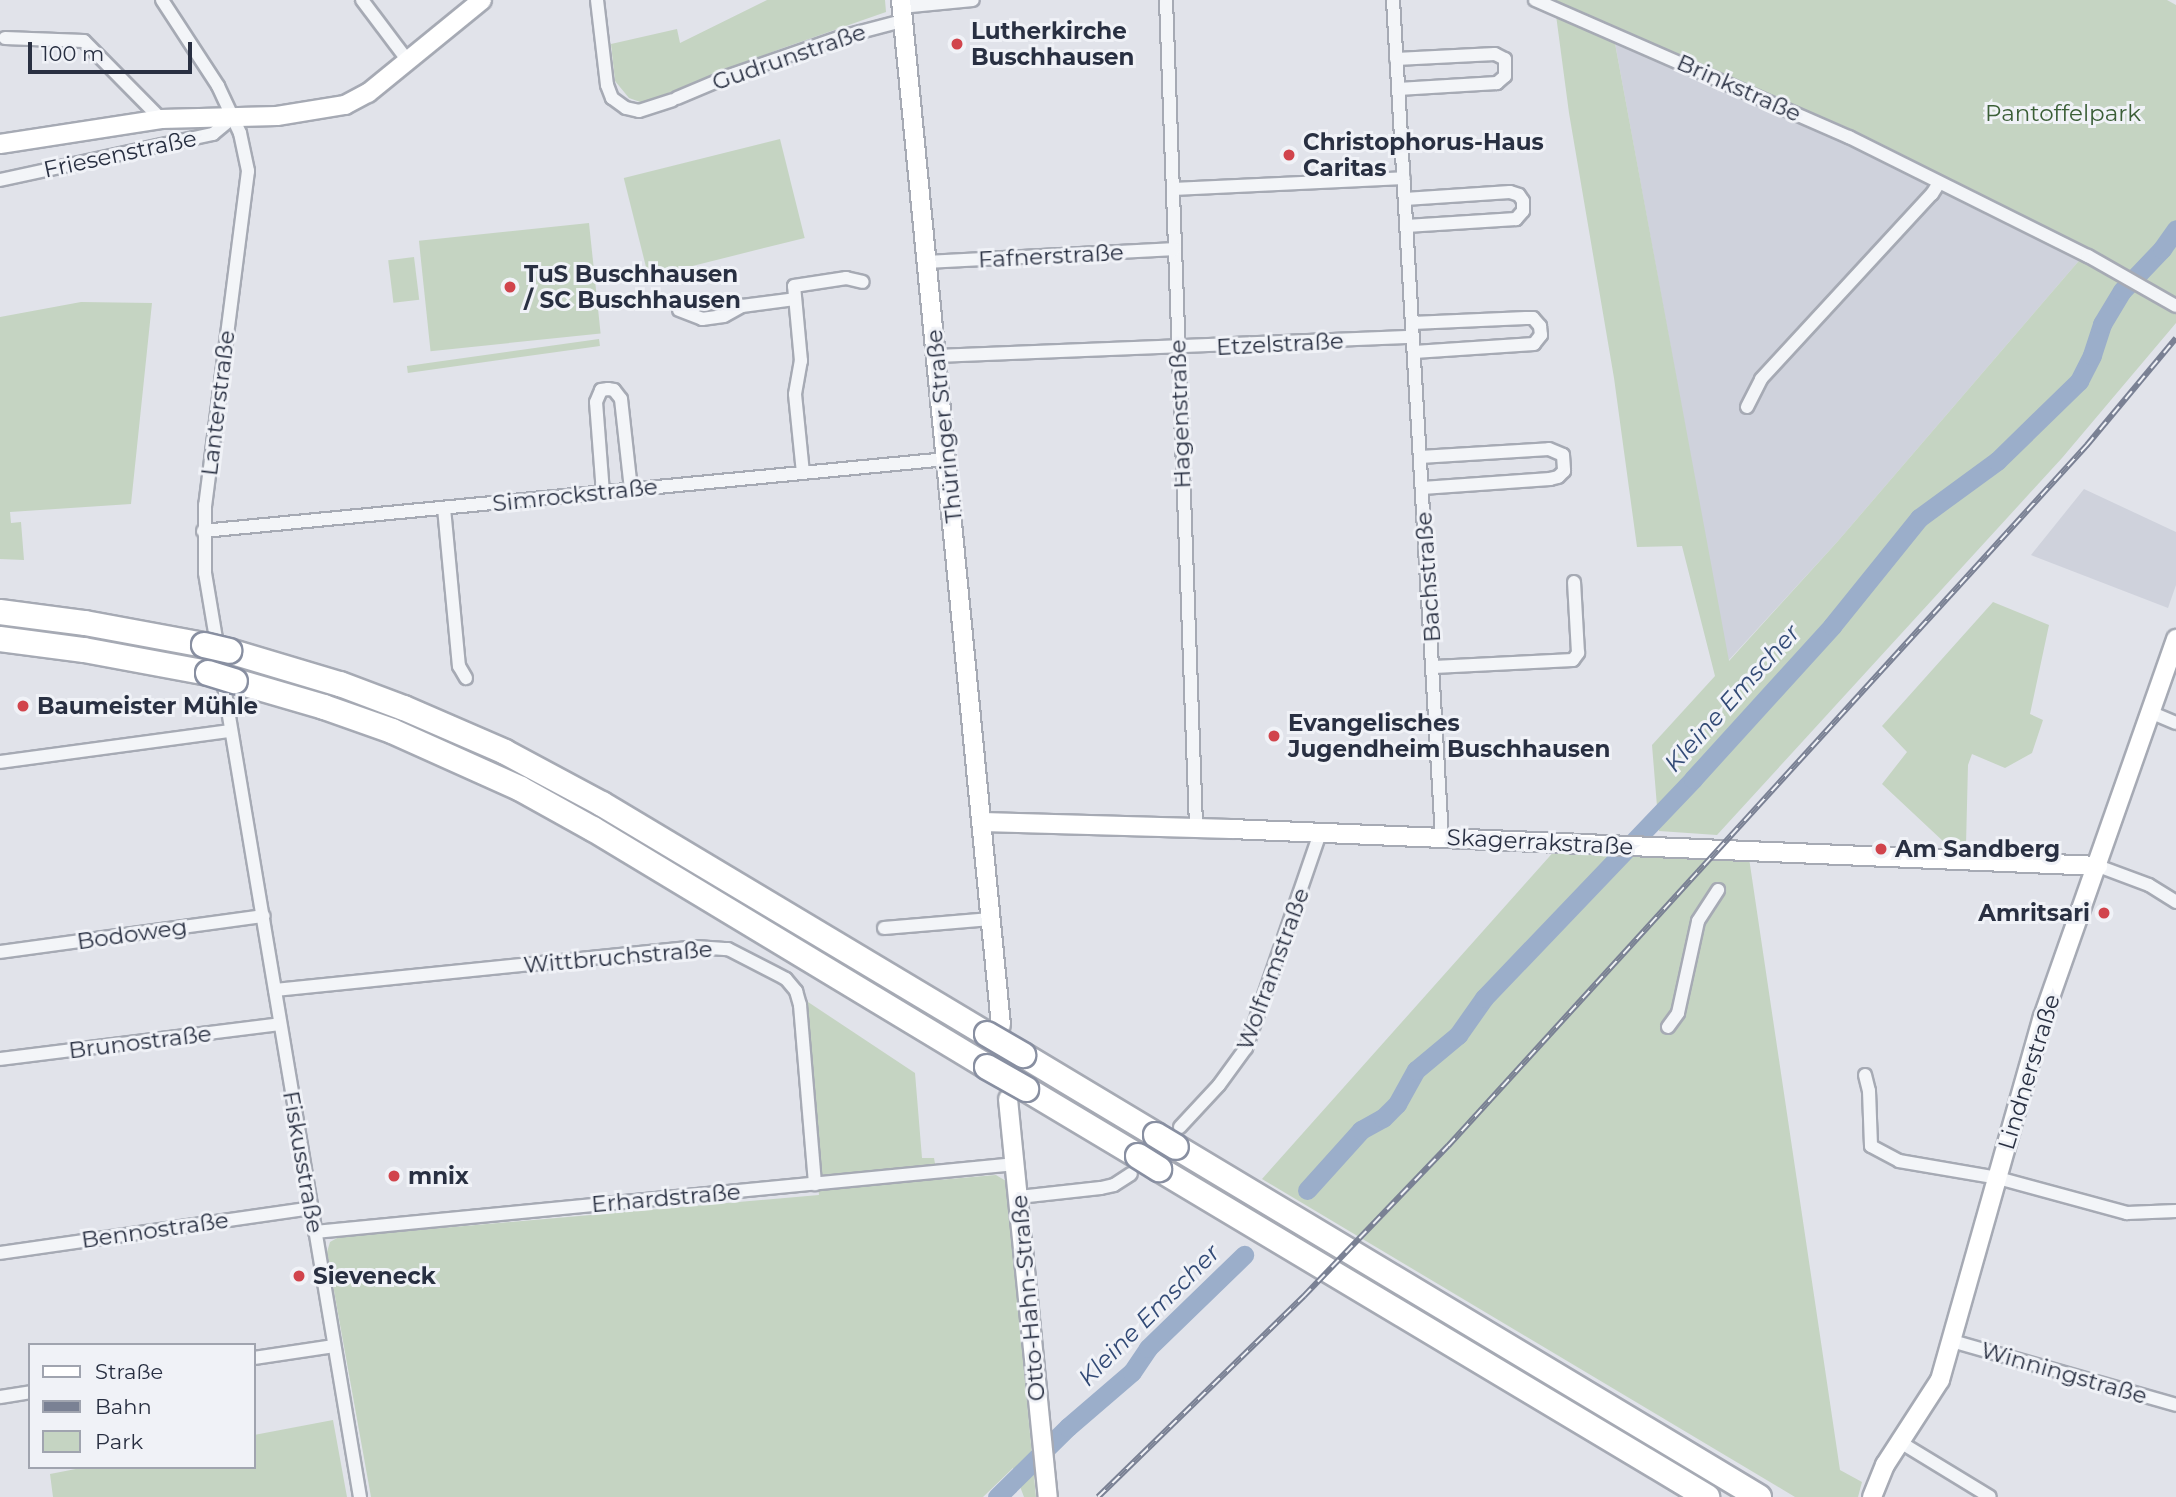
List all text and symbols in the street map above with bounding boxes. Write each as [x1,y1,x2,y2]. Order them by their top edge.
place label: Lutherkirche Buschhausen [971,17,1135,71]
street label: Gudrunstraße [709,18,869,96]
scale bar [32,28,196,72]
marker: Lutherkirche Buschhausen [949,36,965,52]
text: 100 m [41,41,104,66]
street label: Brinkstraße [1673,48,1805,128]
park label: Pantoffelpark [1985,99,2141,127]
street label: Friesenstraße [41,124,199,184]
place label: Christophorus-Haus Caritas [1303,128,1544,182]
marker: Christophorus-Haus Caritas [1281,147,1297,163]
street label: Fafnerstraße [978,238,1124,274]
place label: TuS Buschhausen / SC Buschhausen [524,260,741,314]
marker: TuS Buschhausen / SC Buschhausen [502,279,518,295]
street label: Etzelstraße [1216,327,1344,361]
street label: Thüringer Straße [920,328,968,524]
street label: Lanterstraße [195,329,241,477]
street label: Hagenstraße [1164,339,1196,489]
street label: Simrockstraße [491,473,659,517]
street label: Bachstraße [1410,511,1446,643]
water label: Kleine Emscher [1658,618,1806,778]
place label: Baumeister Mühle [37,692,258,720]
marker: Baumeister Mühle [15,698,31,714]
place label: Evangelisches Jugendheim Buschhausen [1288,709,1610,763]
marker: Evangelisches Jugendheim Buschhausen [1266,728,1282,744]
street label: Skagerrakstraße [1446,823,1634,861]
place label: Am Sandberg [1895,835,2060,863]
marker: Am Sandberg [1873,841,1889,857]
street label: Wolframstraße [1231,884,1315,1054]
place label: Amritsari [1978,899,2090,927]
marker: Amritsari [2096,905,2112,921]
street label: Bodoweg [75,913,189,955]
street label: Wittbruchstraße [522,935,714,979]
street label: Lindnerstraße [1992,991,2066,1153]
street label: Brunostraße [67,1020,213,1064]
street label: Fiskusstraße [277,1089,329,1235]
place label: mnix [408,1162,469,1190]
marker: mnix [386,1168,402,1184]
street label: Erhardstraße [590,1178,742,1218]
street label: Otto-Hahn-Straße [1005,1194,1051,1402]
street label: Bennostraße [80,1206,230,1254]
water label: Kleine Emscher [1072,1238,1226,1392]
place label: Sieveneck [313,1262,436,1290]
marker: Sieveneck [291,1268,307,1284]
street label: Winningstraße [1978,1336,2150,1410]
legend [28,1343,256,1469]
text: Straße [95,1359,163,1384]
text: Bahn [95,1394,152,1419]
text: Park [95,1429,143,1454]

